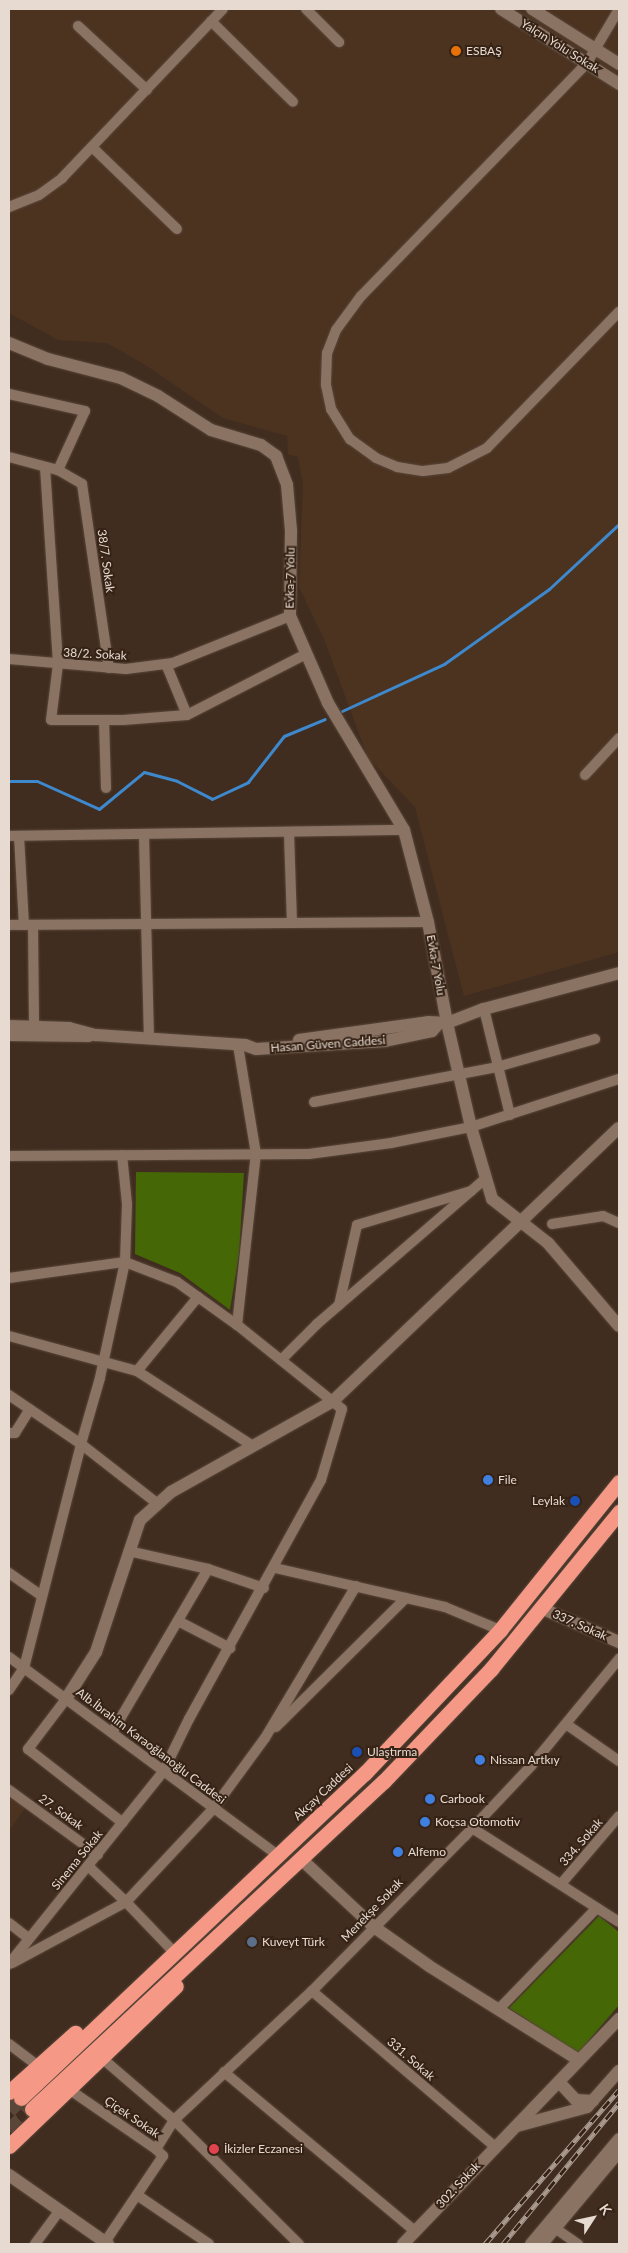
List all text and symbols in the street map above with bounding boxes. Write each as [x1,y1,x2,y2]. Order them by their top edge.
street label: Yalçın Yolu Sokak [518,16,602,76]
place label: ESBAŞ [466,44,502,58]
marker: ESBAŞ [450,45,462,57]
street label: 38/7. Sokak [94,528,118,594]
street label: Evka-7 Yolu [282,547,298,609]
street label: 38/2. Sokak [63,645,127,663]
street label: Evka-7 Yolu [424,933,448,997]
street label: Hasan Güven Caddesi [270,1033,386,1055]
place label: File [498,1473,517,1487]
marker: File [482,1474,494,1486]
place label: Leylak [532,1494,565,1508]
marker: Leylak [569,1495,581,1507]
street label: 337. Sokak [550,1607,610,1643]
street label: Alb.İbrahim Karaoğlanoğlu Caddesi [73,1685,229,1807]
place label: Ulaştırma [367,1745,417,1759]
marker: Ulaştırma [351,1746,363,1758]
place label: Nissan Artkıy [490,1753,560,1767]
marker: Nissan Artkıy [474,1754,486,1766]
street label: Akçay Caddesi [290,1761,356,1823]
street label: 27. Sokak [36,1791,86,1833]
place label: Carbook [440,1792,485,1806]
marker: Carbook [424,1793,436,1805]
place label: Koçsa Otomotiv [435,1815,520,1829]
street label: 334. Sokak [556,1815,606,1869]
marker: Koçsa Otomotiv [419,1816,431,1828]
street label: Sinema Sokak [49,1827,105,1893]
place label: Alfemo [408,1845,446,1859]
marker: Alfemo [392,1846,404,1858]
street label: Menekşe Sokak [338,1875,406,1945]
place label: Kuveyt Türk [262,1935,325,1949]
marker: Kuveyt Türk [246,1936,258,1948]
street label: 331. Sokak [384,2034,438,2084]
street label: Çiçek Sokak [102,2093,162,2141]
place label: İkizler Eczanesi [224,2142,303,2156]
marker: İkizler Eczanesi [208,2143,220,2155]
street label: 302. Sokak [433,2159,483,2211]
north arrow [568,2193,618,2243]
text: K [596,2200,615,2218]

